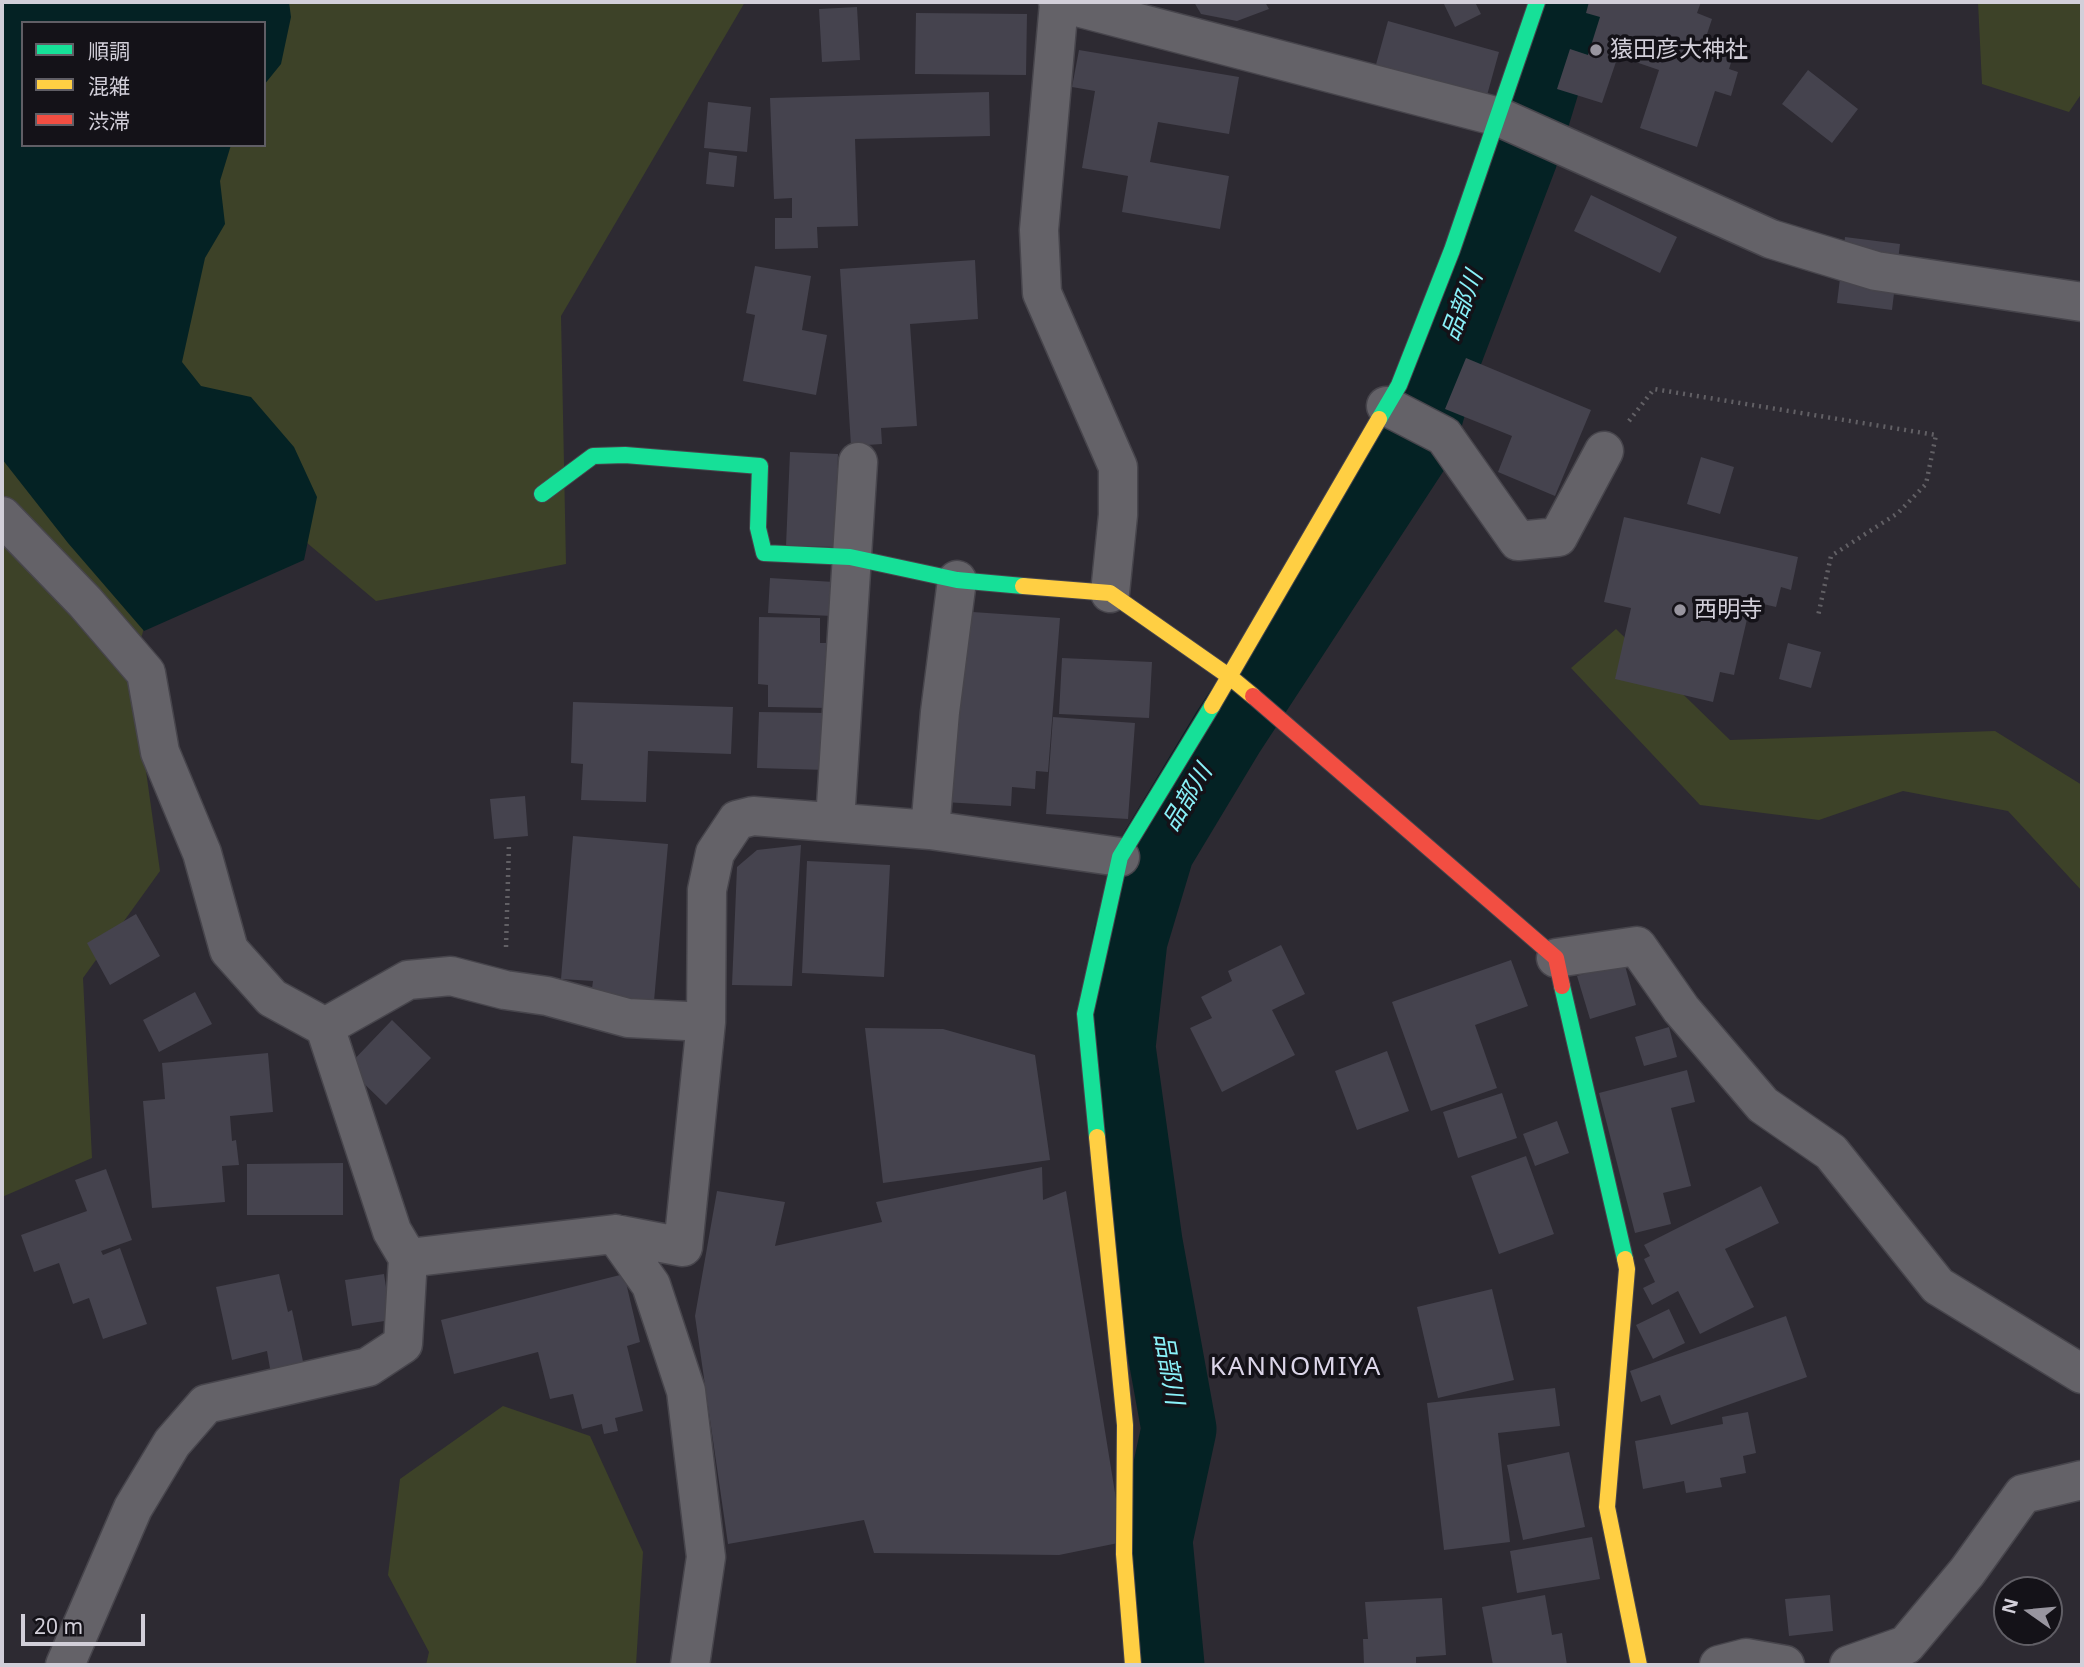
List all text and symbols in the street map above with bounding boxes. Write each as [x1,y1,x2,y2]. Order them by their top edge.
legend [21,21,266,147]
place label: 猿田彦大神社 [1610,36,1748,64]
text: 順調 [88,37,130,65]
marker: 猿田彦大神社 [1588,42,1604,58]
text: 混雑 [88,72,130,100]
text: 渋滞 [88,107,130,135]
water label: 品部川 [1437,267,1489,345]
place label: 西明寺 [1694,596,1763,624]
marker: 西明寺 [1672,602,1688,618]
water label: 品部川 [1157,760,1219,836]
water label: 品部川 [1148,1331,1188,1407]
district label: KANNOMIYA [1211,1352,1381,1384]
north arrow [1993,1576,2063,1646]
text: N [1995,1595,2024,1617]
scale bar [24,1600,149,1644]
text: 20 m [34,1612,83,1640]

